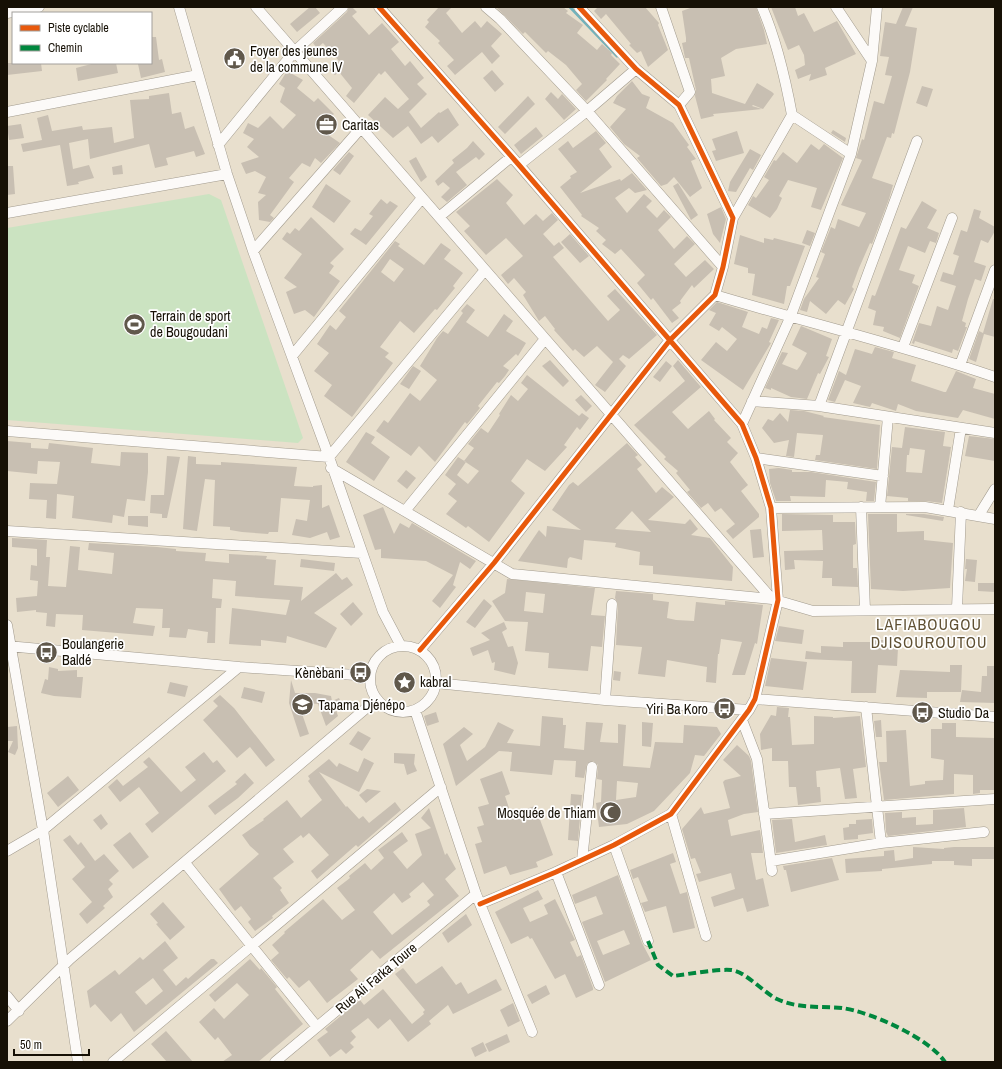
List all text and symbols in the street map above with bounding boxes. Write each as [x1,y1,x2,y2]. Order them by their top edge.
legend [12,12,152,64]
text: Piste cyclable [48,20,109,36]
text: Chemin [48,40,82,56]
place label: Foyer des jeunes de la commune IV [250,42,343,76]
public building icon: Foyer des jeunes de la commune IV [222,46,248,72]
office icon: Caritas [314,112,340,138]
place label: Caritas [342,116,379,134]
place label: Terrain de sport de Bougoudani [150,307,230,341]
sports icon: Terrain de sport de Bougoudani [122,311,148,337]
district label: LAFIABOUGOU DJISOUROUTOU [871,613,987,653]
place label: Boulangerie Baldé [62,635,124,669]
bus stop icon: Boulangerie Baldé [34,639,60,665]
bus stop icon: Kènèbani [347,660,373,686]
place label: Kènèbani [295,664,344,682]
place icon: kabral [392,669,418,695]
place label: kabral [420,673,451,691]
school or university icon: Tapama Djénépo [289,692,315,718]
place label: Tapama Djénépo [318,696,405,714]
bus stop icon: Yiri Ba Koro [711,696,737,722]
place label: Yiri Ba Koro [646,700,708,718]
bus stop icon: Studio Da [910,700,936,726]
place label: Studio Da [938,704,990,722]
mosque icon: Mosquée de Thiam [598,800,624,826]
place label: Mosquée de Thiam [497,804,596,822]
street label: Rue Ali Farka Toure [332,939,420,1017]
scale bar [14,1031,89,1057]
text: 50 m [20,1037,42,1053]

